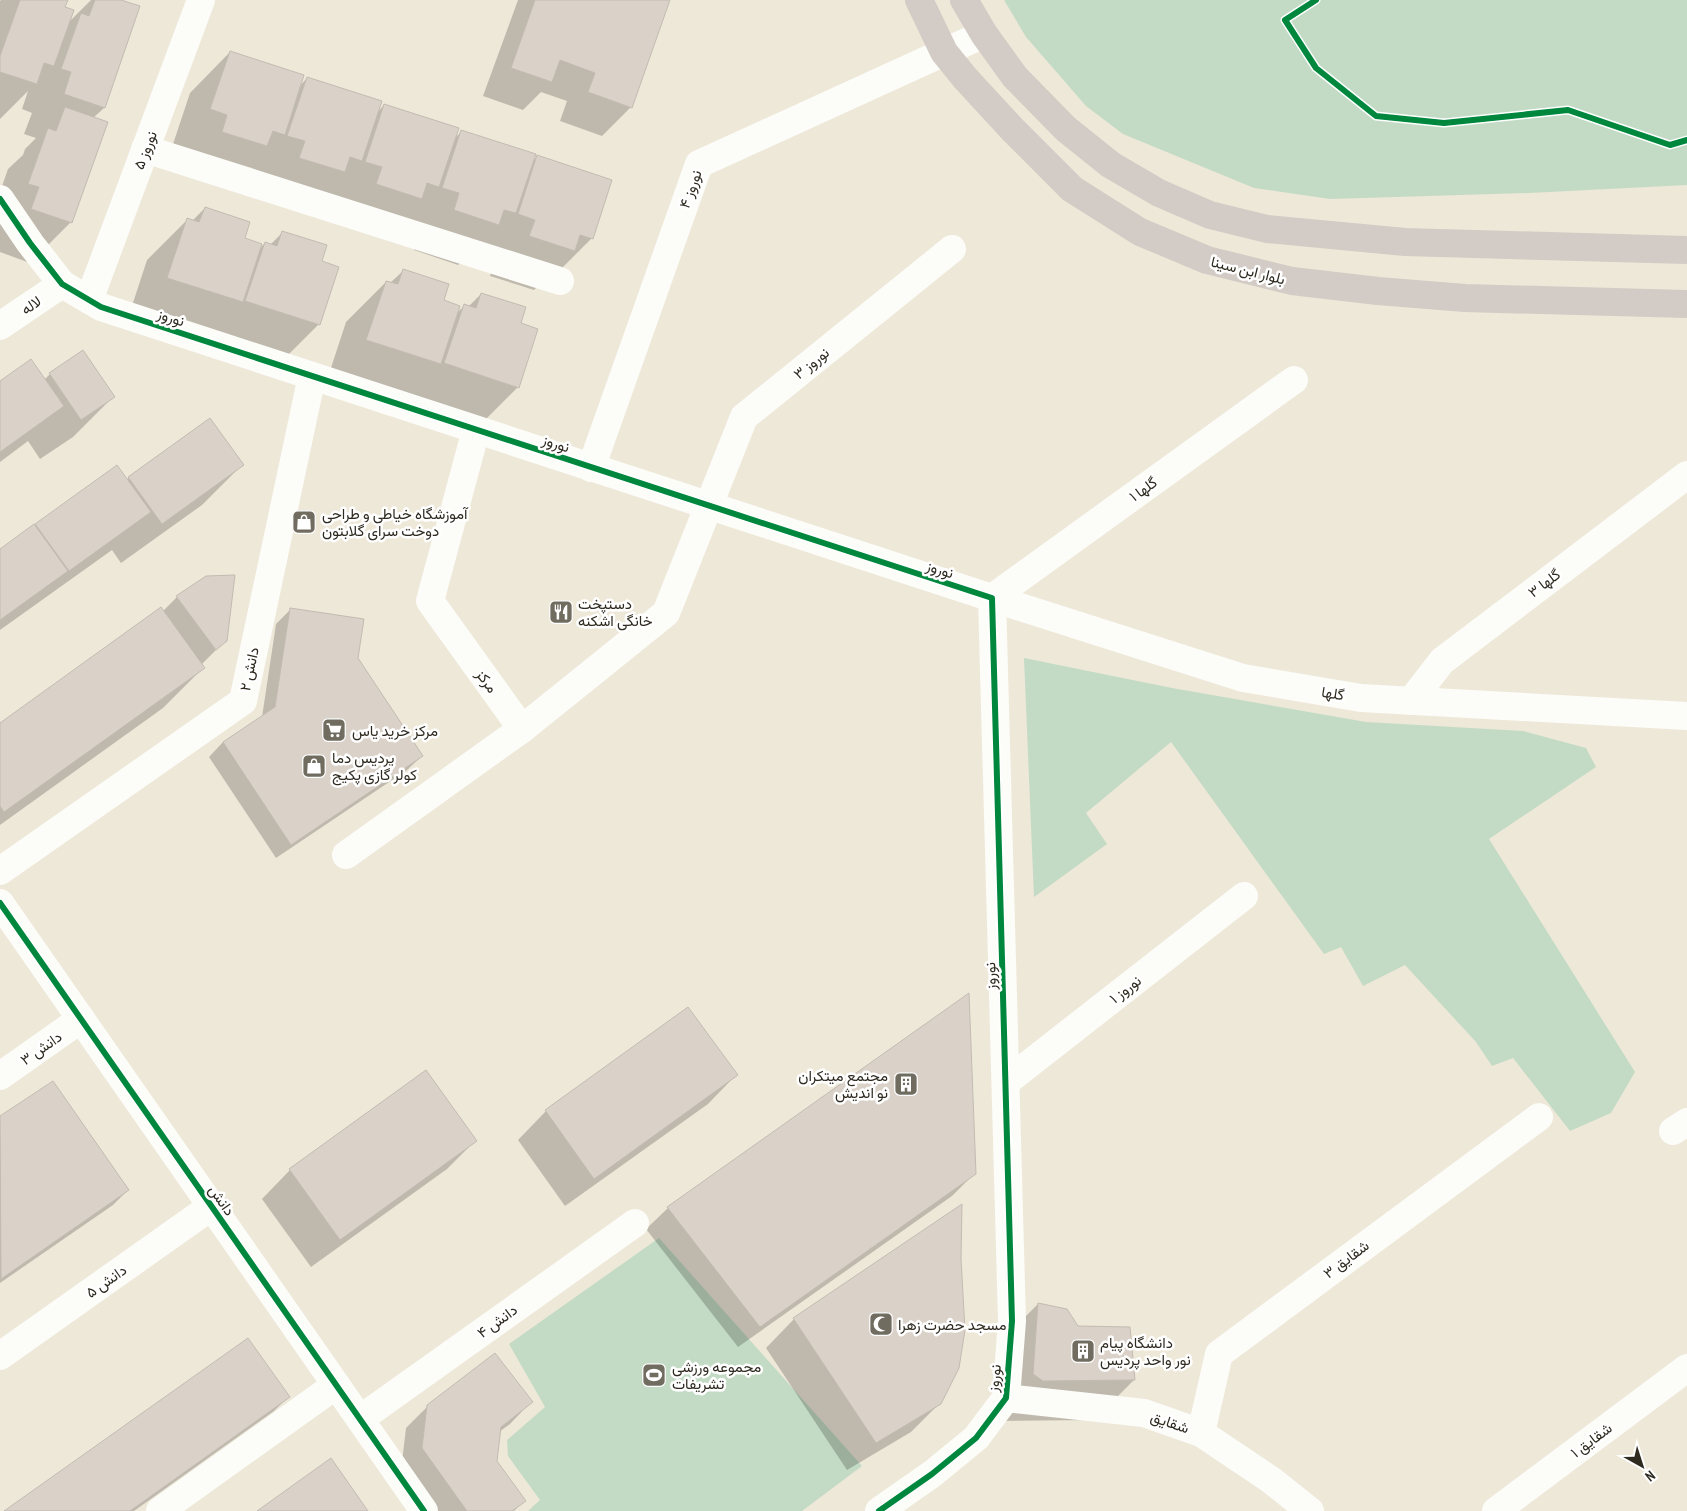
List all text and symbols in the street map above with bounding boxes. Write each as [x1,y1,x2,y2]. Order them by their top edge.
street label: نوروز ۵ [129,128,161,172]
street label: نوروز ۴ [674,167,706,211]
street label: بلوار ابن سینا [1209,252,1287,289]
street label: لاله [17,291,45,319]
street label: نوروز [154,303,187,330]
street label: نوروز ۳ [789,343,833,383]
street label: نوروز [539,429,572,456]
street label: گلها ۱ [1125,472,1161,506]
place label: آموزشگاه خیاطی و طراحی دوخت سرای گلابتون [322,504,469,541]
shop icon: آموزشگاه خیاطی و طراحی دوخت سرای گلابتون [291,509,317,535]
street label: نوروز [923,555,956,582]
street label: گلها ۳ [1524,564,1564,601]
place label: دستپخت خانگی اشکنه [578,594,653,631]
restaurant icon: دستپخت خانگی اشکنه [548,599,574,625]
street label: دانش ۲ [235,645,264,693]
street label: مرکز [471,665,502,697]
street label: گلها [1320,682,1346,704]
supermarket icon: مرکز خرید یاس [321,717,347,743]
place label: مرکز خرید یاس [352,721,438,741]
place label: پردیس دما کولر گازی پکیج [332,748,417,786]
shop icon: پردیس دما کولر گازی پکیج [301,753,327,779]
street label: نوروز [980,962,1000,991]
street label: نوروز ۱ [1105,971,1145,1007]
street label: دانش ۳ [16,1027,66,1070]
place label: مجتمع میتکران نو اندیش [798,1066,888,1103]
building icon: مجتمع میتکران نو اندیش [893,1071,919,1097]
street label: دانش [204,1181,239,1220]
street label: شقایق ۳ [1319,1236,1373,1283]
street label: دانش ۵ [82,1260,131,1303]
street label: دانش ۴ [473,1300,521,1343]
mosque icon: مسجد حضرت زهرا [868,1311,894,1337]
place label: مسجد حضرت زهرا [898,1315,1007,1334]
place label: دانشگاه پیام نور واحد پردیس [1100,1333,1191,1370]
building icon: دانشگاه پیام نور واحد پردیس [1070,1338,1096,1364]
place label: مجموعه ورزشی تشریفات [672,1357,761,1393]
sports icon: مجموعه ورزشی تشریفات [641,1362,667,1388]
street label: نوروز [983,1363,1005,1394]
street label: شقایق [1148,1407,1192,1438]
street label: شقایق ۱ [1567,1418,1616,1463]
north arrow [1617,1441,1667,1491]
text: N [1642,1467,1659,1485]

